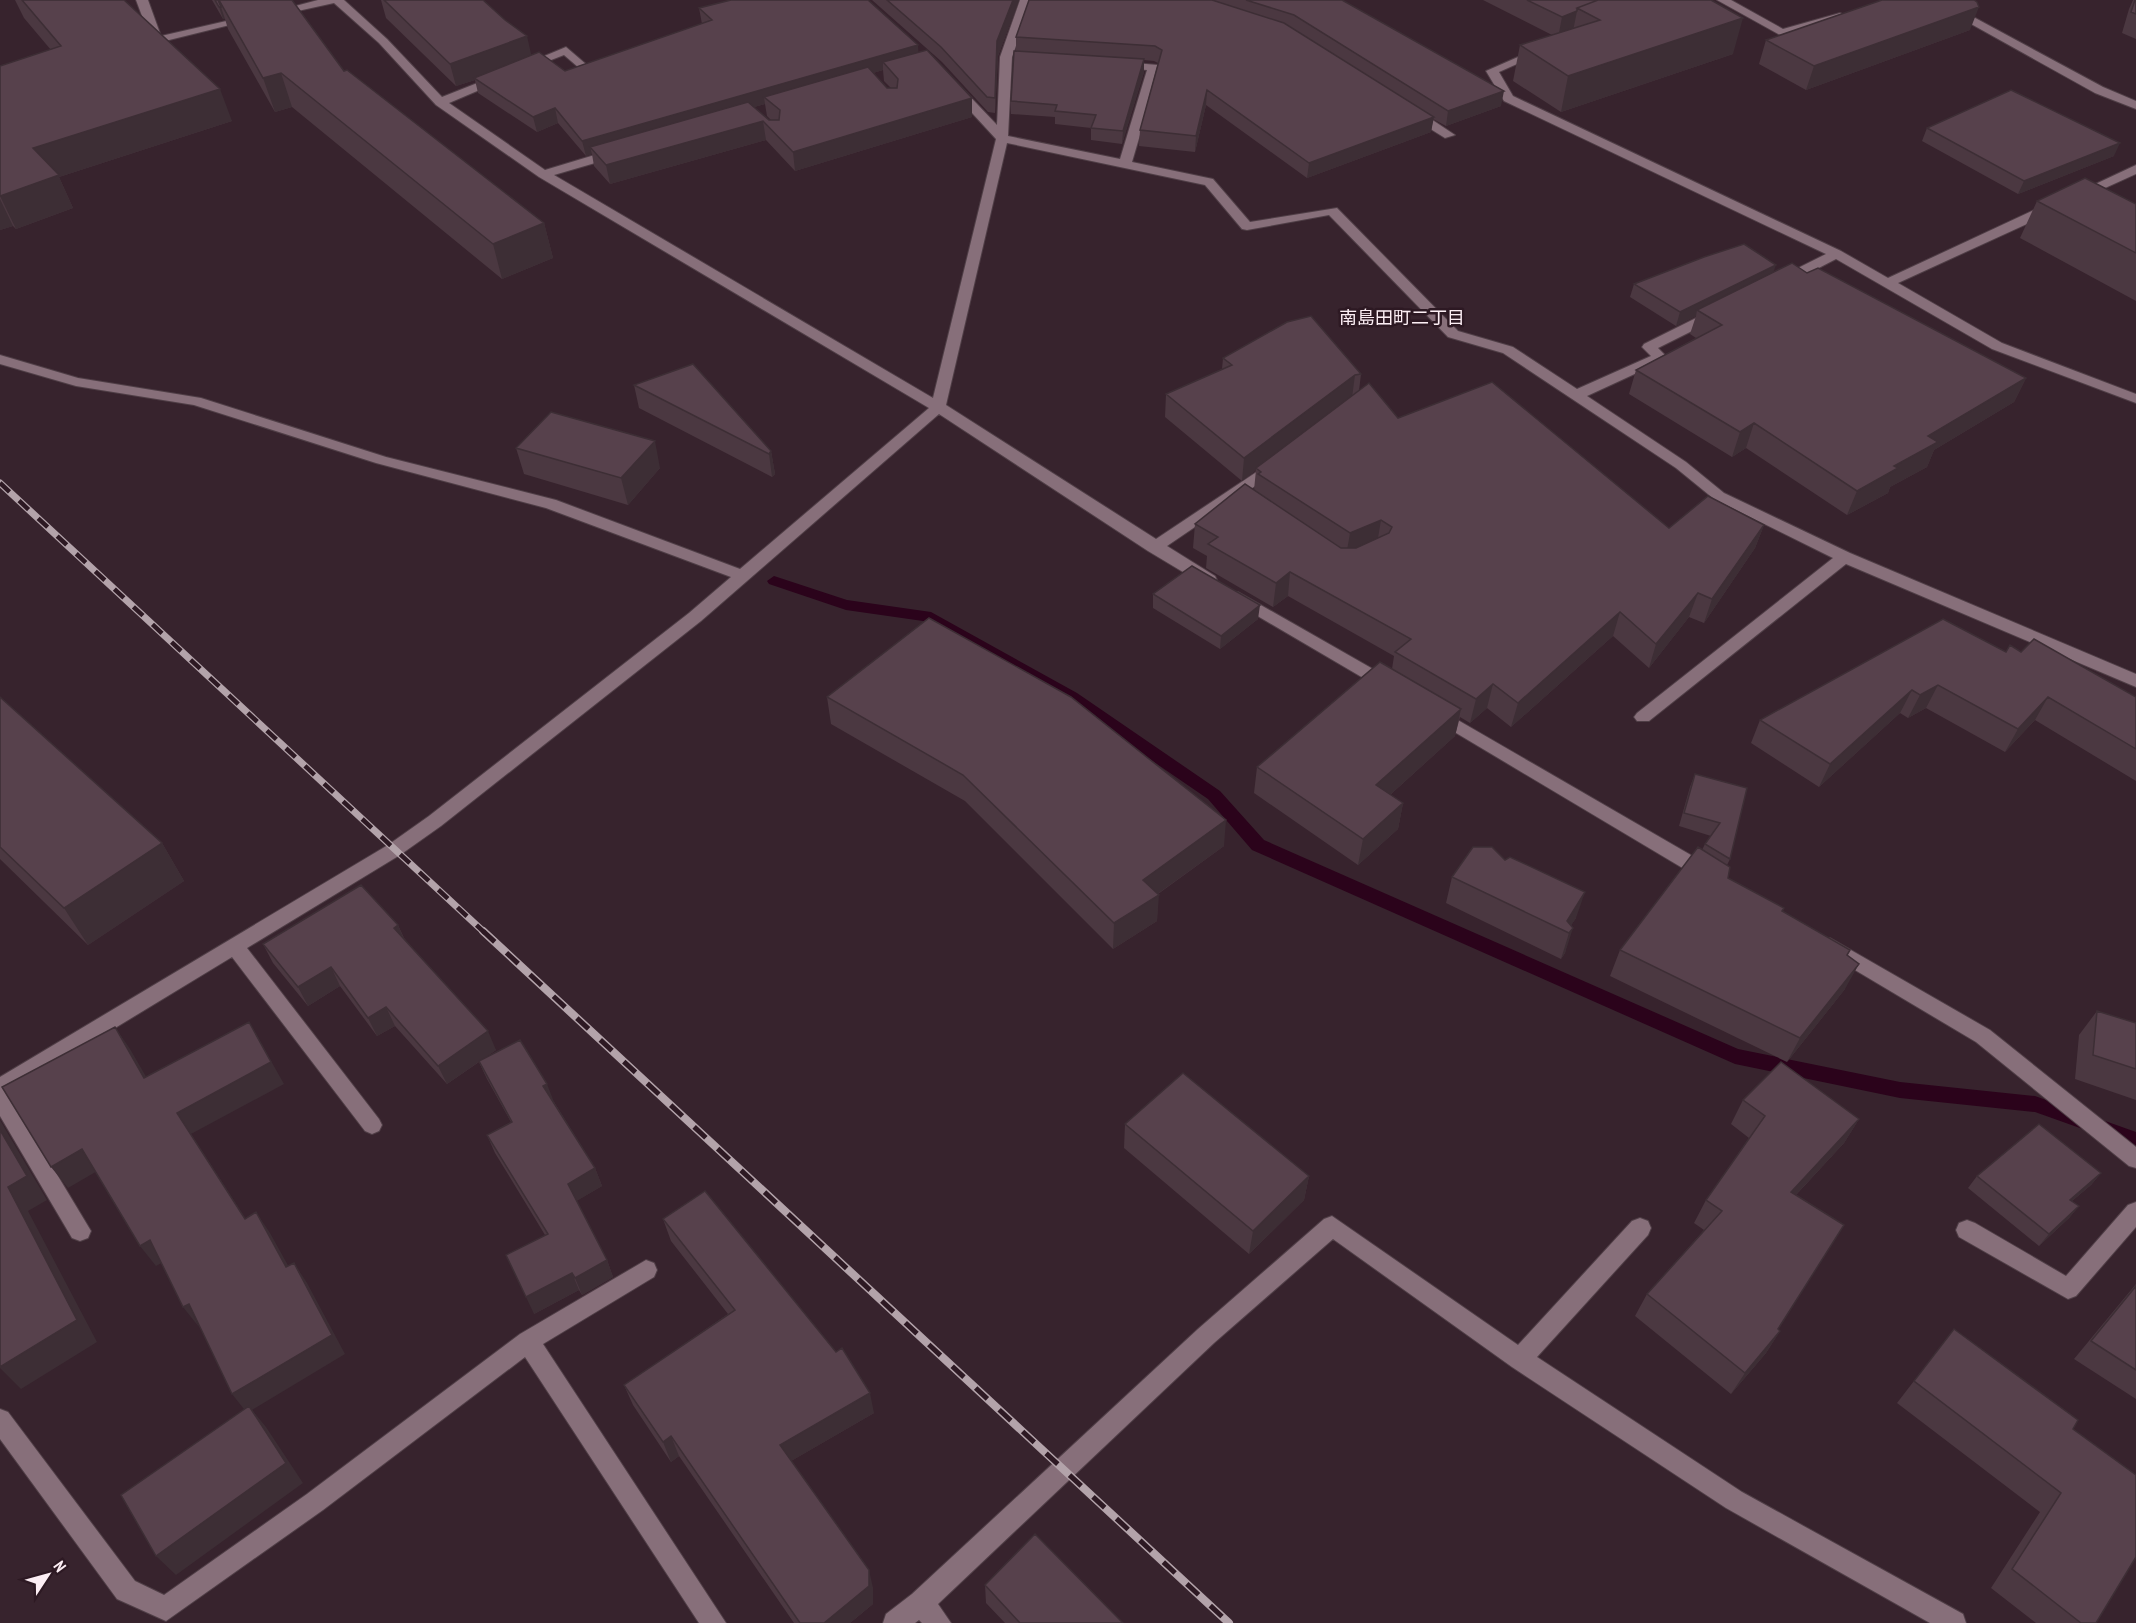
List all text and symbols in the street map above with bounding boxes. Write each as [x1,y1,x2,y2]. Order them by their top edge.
district label: 南島田町二丁目 [1339,306,1465,329]
north arrow [18,1545,78,1605]
text: N [50,1557,71,1576]

